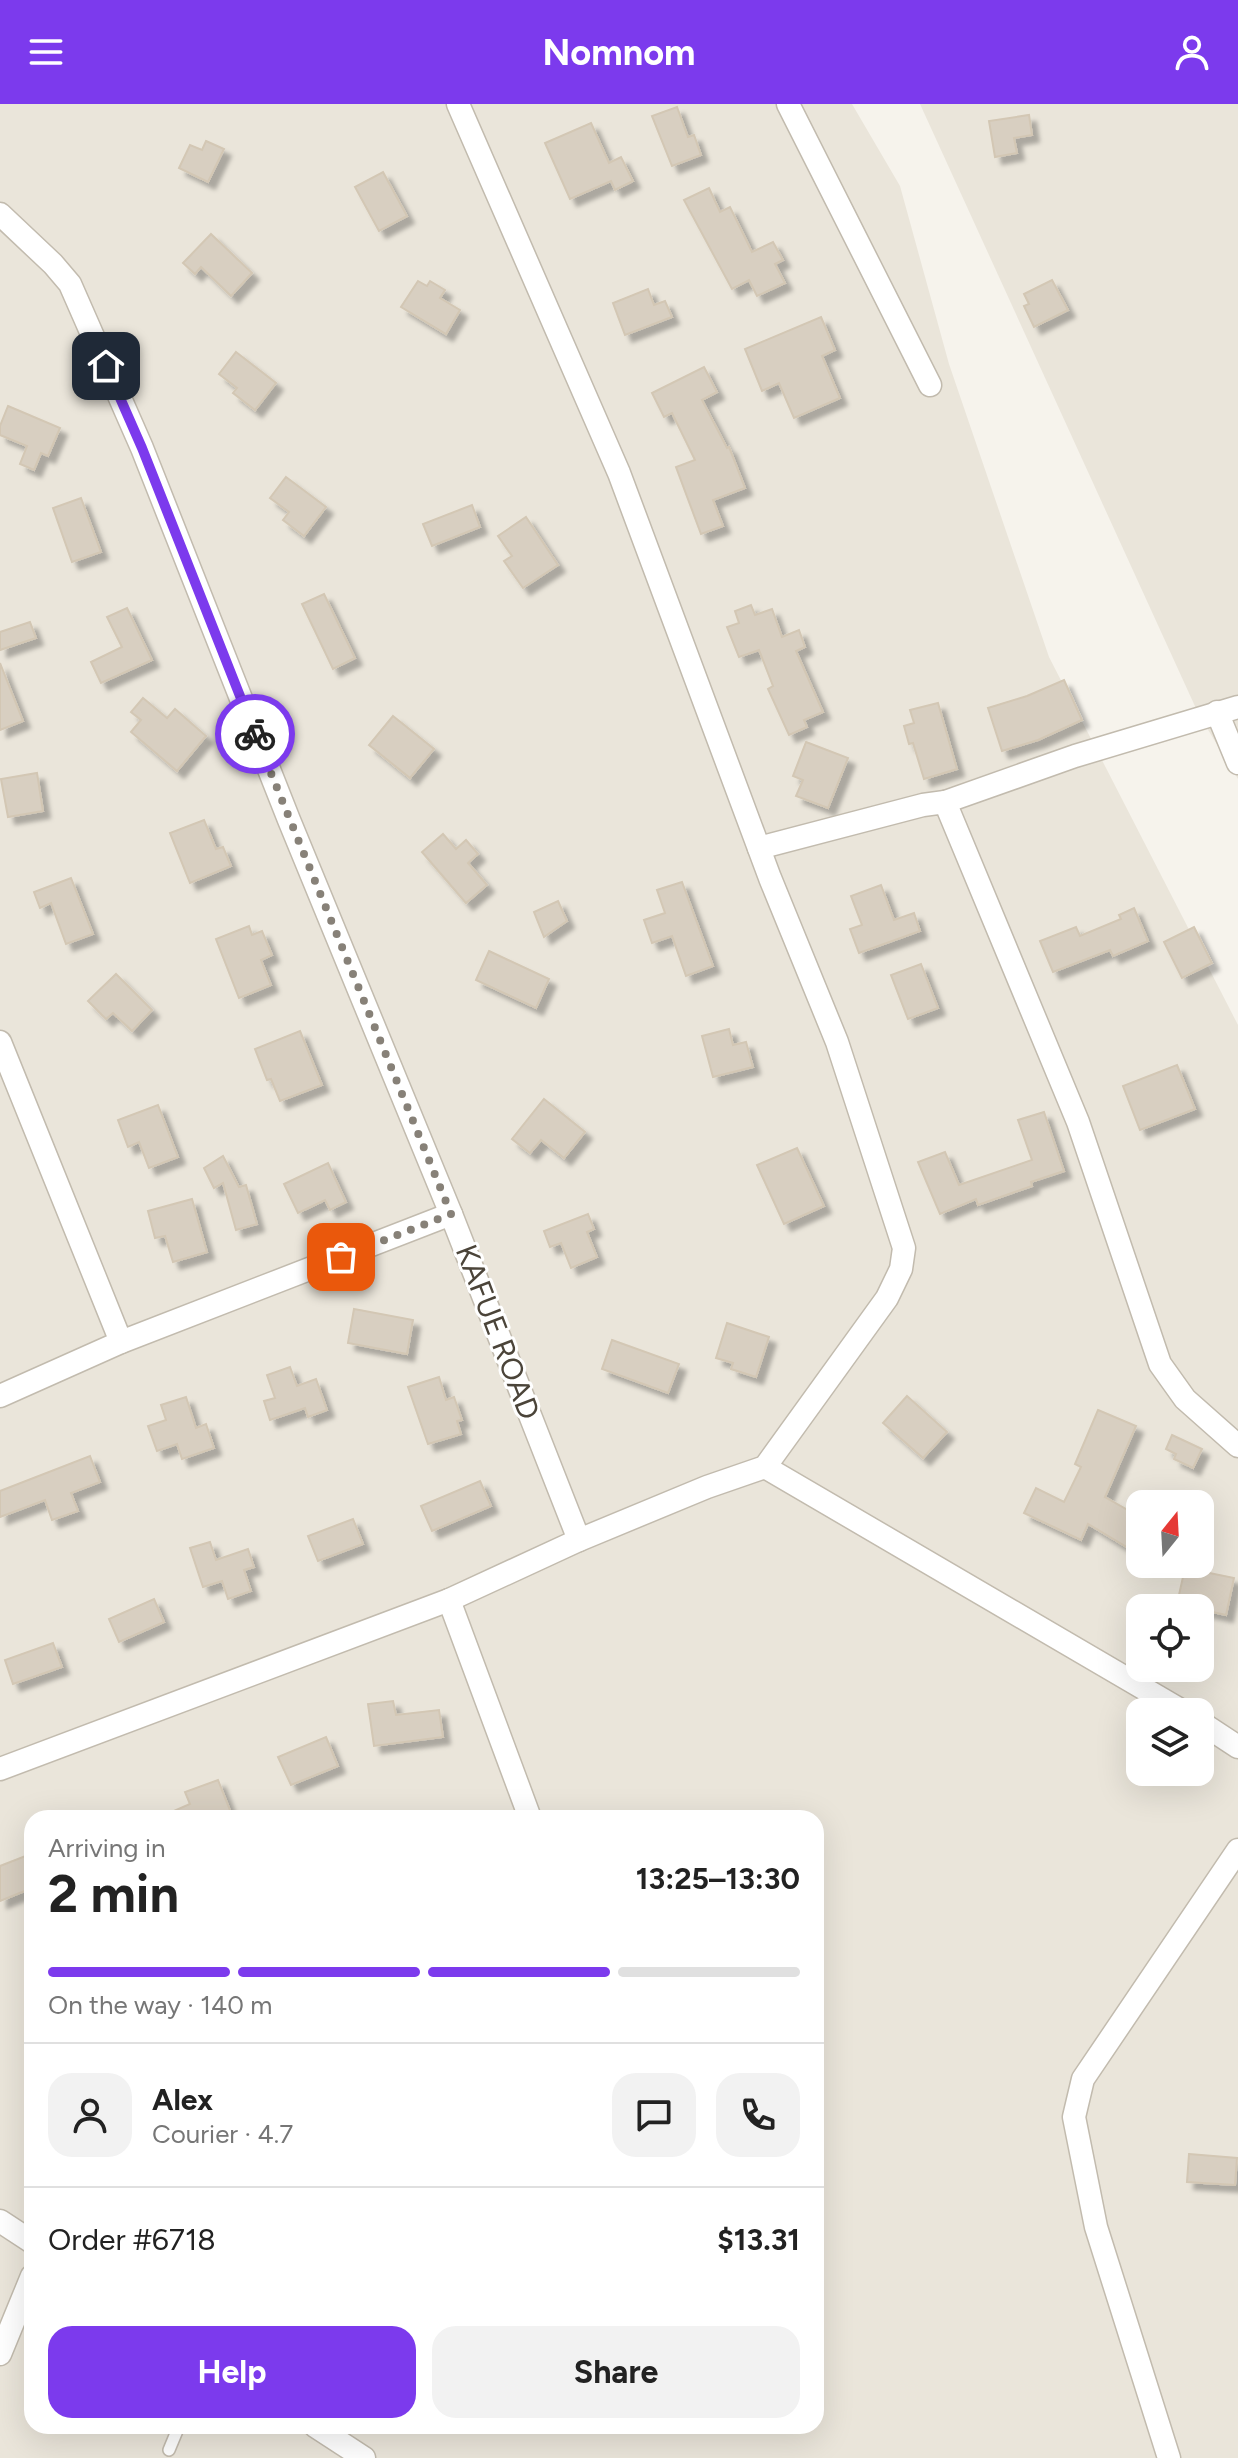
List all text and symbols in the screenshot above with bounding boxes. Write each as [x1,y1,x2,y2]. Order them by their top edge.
icon: menu [24,30,68,74]
icon: person [1170,30,1214,74]
text: Nomnom [543,31,695,74]
pin [72,332,140,400]
icon: home [84,344,128,388]
courier [215,694,295,774]
icon: bike [233,712,277,756]
pin [307,1223,375,1291]
icon: bag [319,1235,363,1279]
street label: KAFUE ROAD [448,1239,548,1425]
north arrow [1126,1490,1214,1578]
map controls [1126,1490,1214,1786]
button: locate [1126,1594,1214,1682]
button: layers [1126,1698,1214,1786]
text: Arriving in [48,1832,166,1864]
text: 13:25–13:30 [636,1860,800,1897]
text: 2 min [48,1863,179,1925]
text: On the way · 140 m [48,1989,272,2021]
button: person [48,2073,132,2157]
button: chat [612,2073,696,2157]
button: phone [716,2073,800,2157]
text: Alex [152,2081,213,2118]
text: Courier · 4.7 [152,2118,293,2150]
text: Order #6718 [48,2221,216,2258]
text: $13.31 [717,2221,800,2258]
button: Help [48,2326,416,2418]
button: Share [432,2326,800,2418]

